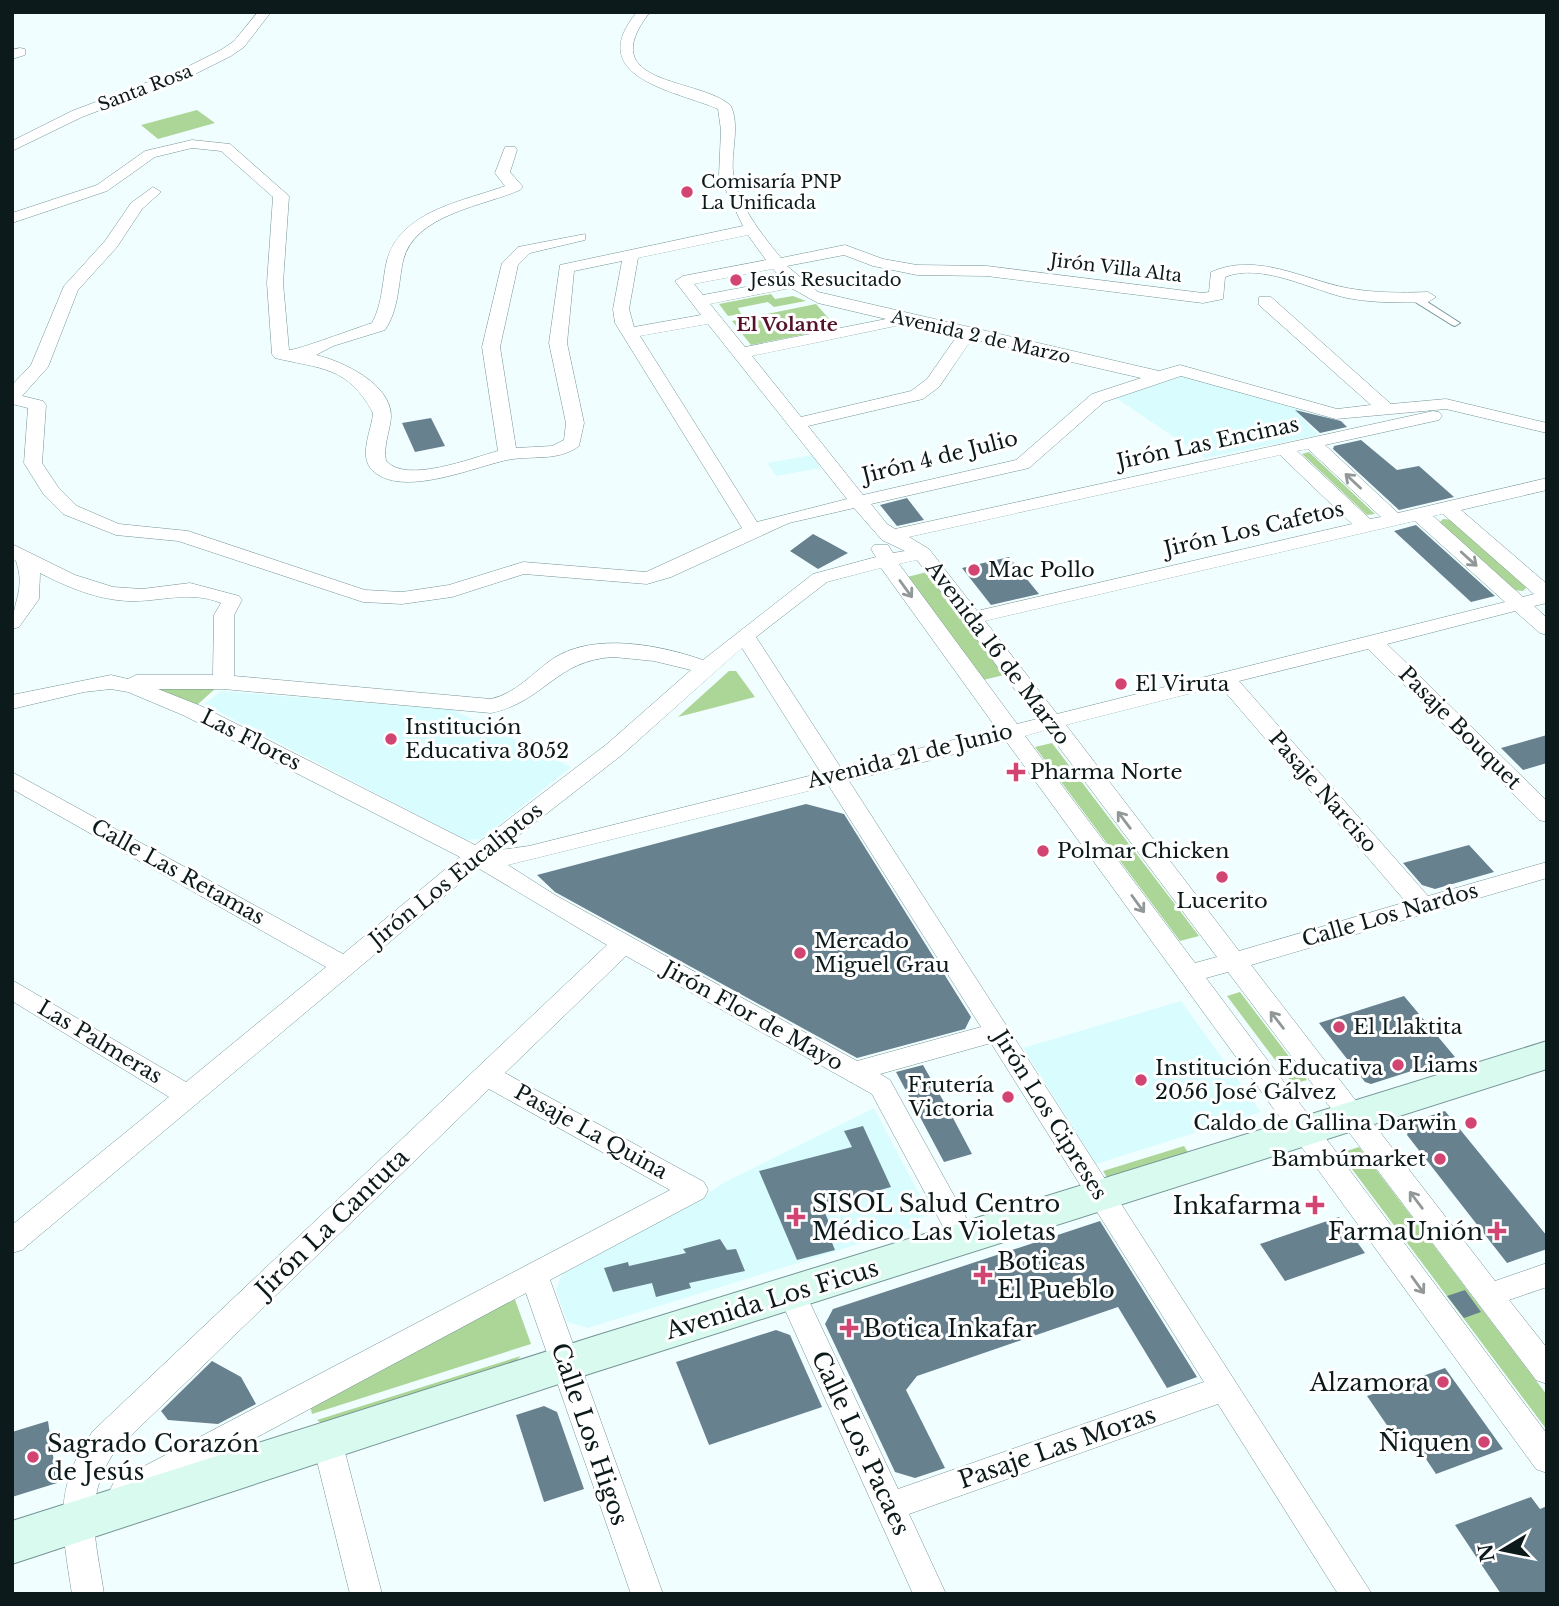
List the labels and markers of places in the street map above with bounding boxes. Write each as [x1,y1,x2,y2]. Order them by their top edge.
place label: Comisaría PNP La Unificada [701,171,841,214]
marker: Comisaría PNP La Unificada [679,184,695,200]
place label: Jesús Resucitado [748,269,902,291]
marker: Jesús Resucitado [728,272,744,288]
place label: Mac Pollo [988,557,1095,583]
marker: Mac Pollo [966,562,982,578]
place label: El Viruta [1135,671,1230,697]
marker: El Viruta [1113,676,1129,692]
place label: Institución Educativa 3052 [405,714,569,764]
marker: Institución Educativa 3052 [383,731,399,747]
place label: Pharma Norte [1030,759,1183,785]
marker: Pharma Norte [1008,764,1024,780]
place label: Polmar Chicken [1057,838,1229,864]
marker: Polmar Chicken [1035,843,1051,859]
marker: Lucerito [1214,869,1230,885]
place label: Lucerito [1176,888,1268,914]
place label: Mercado Miguel Grau [814,928,950,978]
marker: Mercado Miguel Grau [792,945,808,961]
place label: El Llaktita [1353,1014,1463,1040]
marker: El Llaktita [1331,1019,1347,1035]
place label: Liams [1412,1052,1478,1078]
place label: Institución Educativa 2056 José Gálvez [1155,1055,1383,1105]
marker: Liams [1390,1057,1406,1073]
place label: Frutería Victoria [907,1072,994,1122]
marker: Institución Educativa 2056 José Gálvez [1133,1072,1149,1088]
marker: Frutería Victoria [1000,1089,1016,1105]
place label: Caldo de Gallina Darwin [1193,1110,1457,1136]
marker: Caldo de Gallina Darwin [1463,1115,1479,1131]
place label: Bambúmarket [1272,1146,1426,1172]
marker: Bambúmarket [1432,1151,1448,1167]
place label: SISOL Salud Centro Médico Las Violetas [812,1189,1060,1246]
place label: Inkafarma [1173,1191,1302,1220]
marker: Inkafarma [1307,1197,1323,1213]
marker: SISOL Salud Centro Médico Las Violetas [786,1207,806,1227]
place label: FarmaUnión [1328,1217,1483,1246]
marker: FarmaUnión [1489,1223,1505,1239]
place label: Boticas El Pueblo [997,1247,1115,1304]
marker: Boticas El Pueblo [975,1267,991,1283]
place label: Botica Inkafar [863,1314,1037,1343]
marker: Botica Inkafar [841,1320,857,1336]
place label: Alzamora [1309,1368,1430,1397]
marker: Alzamora [1435,1374,1451,1390]
place label: Ñiquen [1378,1428,1470,1457]
place label: Sagrado Corazón de Jesús [47,1429,259,1486]
marker: Ñiquen [1476,1434,1492,1450]
marker: Sagrado Corazón de Jesús [25,1449,41,1465]

